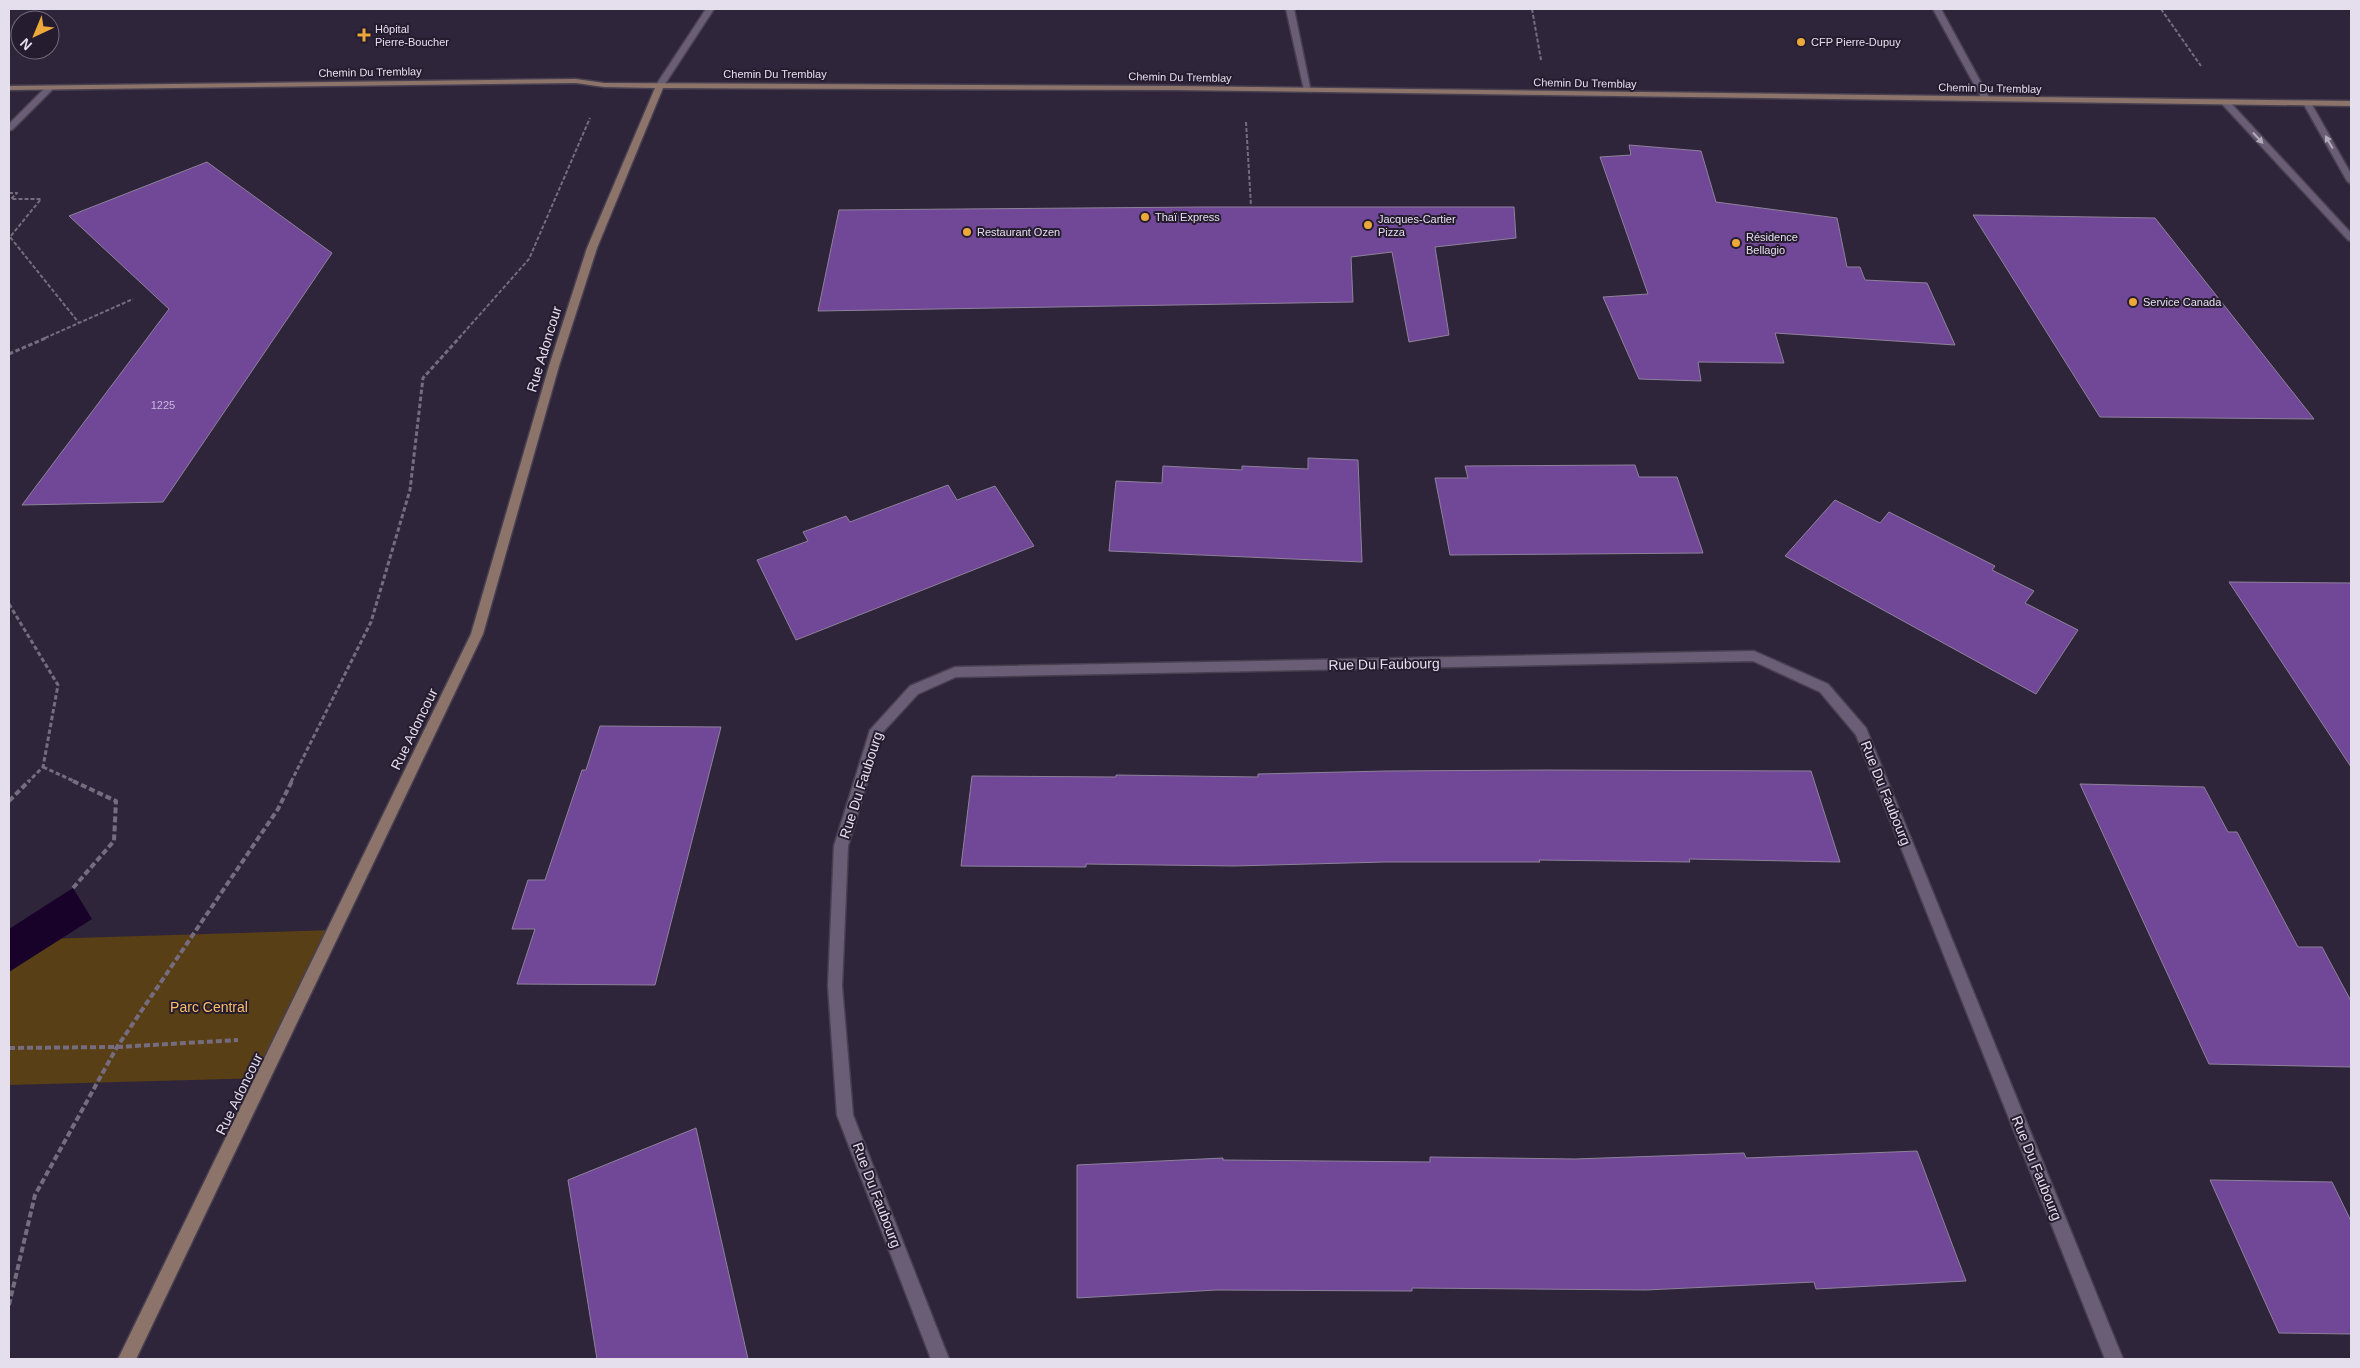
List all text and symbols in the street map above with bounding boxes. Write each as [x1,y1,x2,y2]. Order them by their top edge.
north arrow [10,10,60,60]
place label: Hôpital Pierre-Boucher [375,23,449,48]
marker: Hôpital Pierre-Boucher [357,28,371,42]
text: N [17,35,35,54]
marker: CFP Pierre-Dupuy [1795,36,1807,48]
place label: CFP Pierre-Dupuy [1811,36,1901,48]
street label: Chemin Du Tremblay [318,65,422,79]
street label: Chemin Du Tremblay [723,68,827,80]
street label: Chemin Du Tremblay [1128,70,1232,84]
street label: Chemin Du Tremblay [1533,76,1637,90]
street label: Chemin Du Tremblay [1938,81,2042,95]
one-way arrow [2252,131,2264,143]
one-way arrow [2324,136,2333,149]
marker: Thaï Express [1139,211,1151,223]
place label: Thaï Express [1155,211,1220,223]
place label: Jacques-Cartier Pizza [1378,213,1456,238]
marker: Jacques-Cartier Pizza [1362,219,1374,231]
marker: Restaurant Ozen [961,226,973,238]
place label: Restaurant Ozen [977,226,1060,238]
place label: Résidence Bellagio [1746,231,1798,256]
marker: Résidence Bellagio [1730,237,1742,249]
marker: Service Canada [2127,296,2139,308]
place label: Service Canada [2143,296,2222,308]
street label: Rue Adoncour [523,304,565,394]
house number: 1225 [151,399,175,411]
street label: Rue Du Faubourg [1328,655,1440,673]
street label: Rue Adoncour [387,685,441,772]
street label: Rue Du Faubourg [836,730,886,840]
street label: Rue Du Faubourg [1858,738,1914,848]
park label: Parc Central [170,999,248,1015]
street label: Rue Adoncour [212,1050,266,1137]
street label: Rue Du Faubourg [2009,1113,2065,1223]
street label: Rue Du Faubourg [850,1140,904,1250]

